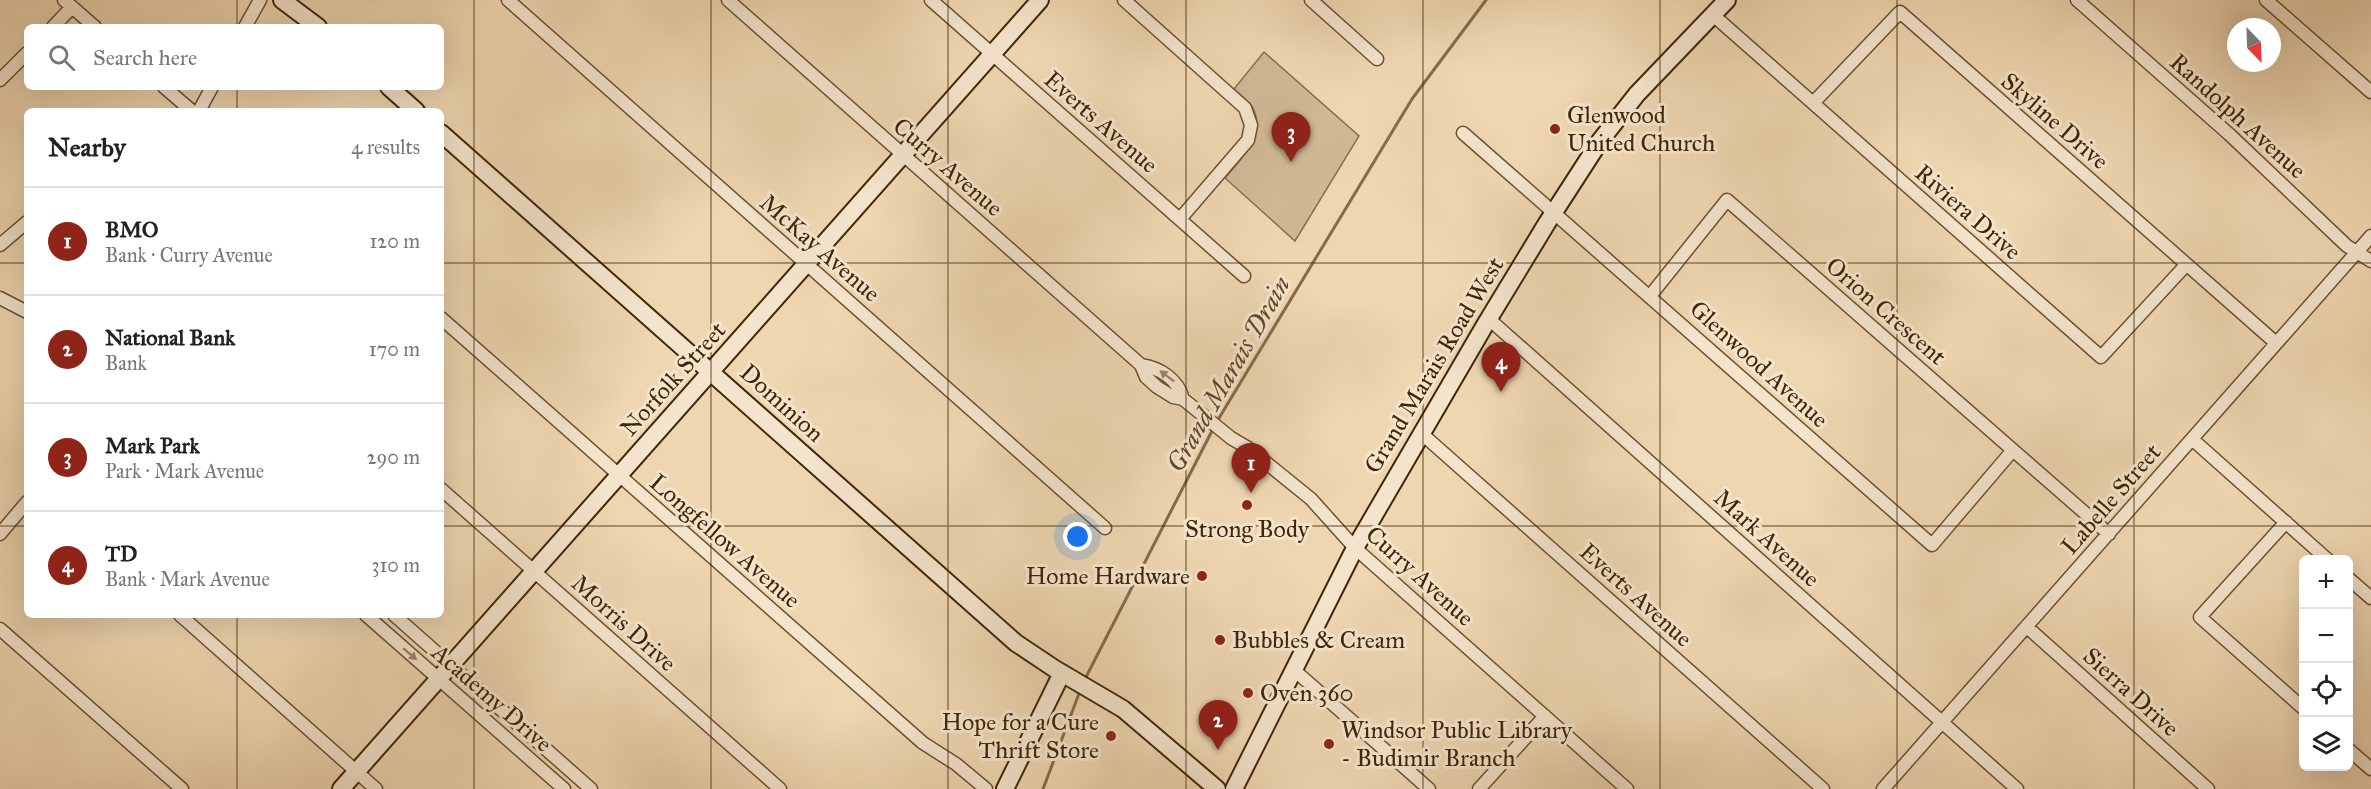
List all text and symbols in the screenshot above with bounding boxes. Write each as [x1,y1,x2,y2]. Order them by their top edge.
north arrow [2227,18,2281,72]
search box [24,24,444,90]
icon: search [45,41,78,74]
text: Search here [93,44,197,71]
street label: Randolph Avenue [2164,47,2312,185]
street label: Everts Avenue [1038,64,1164,180]
street label: Skyline Drive [1995,66,2115,176]
place label: Glenwood United Church [1567,100,1715,158]
street label: Curry Avenue [887,111,1009,223]
pin: 3 [1272,112,1310,162]
marker: Glenwood United Church [1548,122,1562,136]
text: Nearby [48,131,126,163]
text: 4 results [351,135,420,159]
street label: Riviera Drive [1909,158,2027,266]
street label: McKay Avenue [754,188,886,308]
text: BMO [105,216,159,243]
text: 1 [64,229,71,253]
text: 120 m [369,229,420,253]
text: Bank · Curry Avenue [105,243,273,267]
street label: Grand Marais Road West [1358,251,1511,478]
street label: Orion Crescent [1820,251,1953,372]
water label: Grand Marais Drain [1159,270,1297,477]
street label: Glenwood Avenue [1684,294,1834,434]
street label: Norfolk Street [614,315,733,442]
text: National Bank [105,324,235,351]
text: 2 [63,337,72,361]
text: 170 m [369,337,420,361]
pin: 4 [1482,342,1520,392]
text: Bank [105,351,147,375]
street label: Dominion [734,358,830,448]
one-way arrow [1159,371,1174,383]
text: Mark Park [105,432,200,459]
street label: Labelle Street [2055,437,2168,561]
pin: 1 [1232,444,1270,493]
text: 3 [64,445,72,469]
text: 290 m [367,445,420,469]
text: Park · Mark Avenue [105,459,264,483]
street label: Longfellow Avenue [643,467,807,615]
street label: Mark Avenue [1708,483,1826,593]
marker: Strong Body [1240,498,1254,512]
place label: Strong Body [1185,514,1310,544]
street label: Curry Avenue [1360,519,1480,633]
your location [1063,522,1092,551]
street label: Everts Avenue [1573,537,1699,653]
text: TD [105,540,137,567]
text: 4 [62,553,73,577]
text: 310 m [371,553,420,577]
map controls [2299,555,2353,771]
button: + [2299,555,2353,609]
place label: Home Hardware [1026,561,1190,591]
text: Bank · Mark Avenue [105,567,270,591]
street label: Morris Drive [565,568,683,678]
marker: Home Hardware [1195,569,1209,583]
button: − [2299,609,2353,663]
place label: Bubbles & Cream [1232,625,1405,655]
marker: Bubbles & Cream [1213,633,1227,647]
street label: Academy Drive [425,637,558,759]
street label: Sierra Drive [2077,641,2185,743]
one-way arrow [402,647,418,660]
button: locate [2299,663,2353,717]
place label: Oven 360 [1260,678,1354,708]
marker: Oven 360 [1241,686,1255,700]
pin: 2 [1198,700,1238,750]
place label: Hope for a Cure Thrift Store [942,707,1099,765]
place label: Windsor Public Library - Budimir Branch [1341,715,1573,773]
button: layers [2299,717,2353,771]
marker: Hope for a Cure Thrift Store [1104,729,1118,743]
marker: Windsor Public Library - Budimir Branch [1322,737,1336,751]

